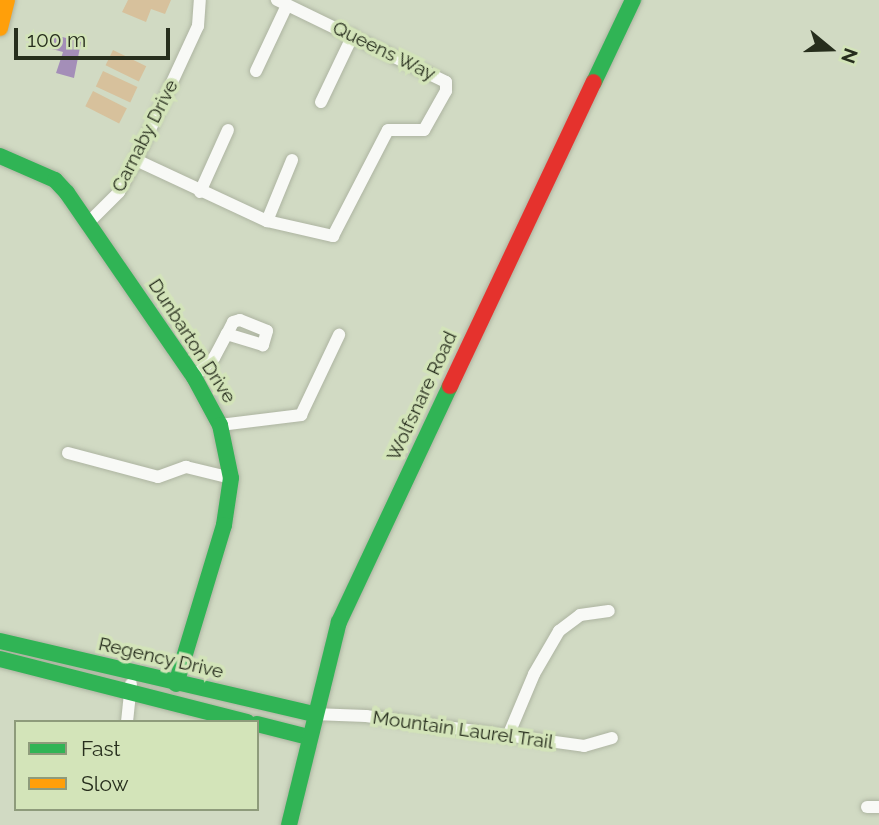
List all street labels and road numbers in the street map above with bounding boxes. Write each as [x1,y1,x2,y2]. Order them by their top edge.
street label: Queens Way [329,16,439,86]
street label: Carnaby Drive [107,76,183,196]
street label: Dunbarton Drive [143,275,241,407]
street label: Wolfsnare Road [382,328,462,464]
street label: Regency Drive [96,632,226,684]
street label: Mountain Laurel Trail [371,706,555,754]

